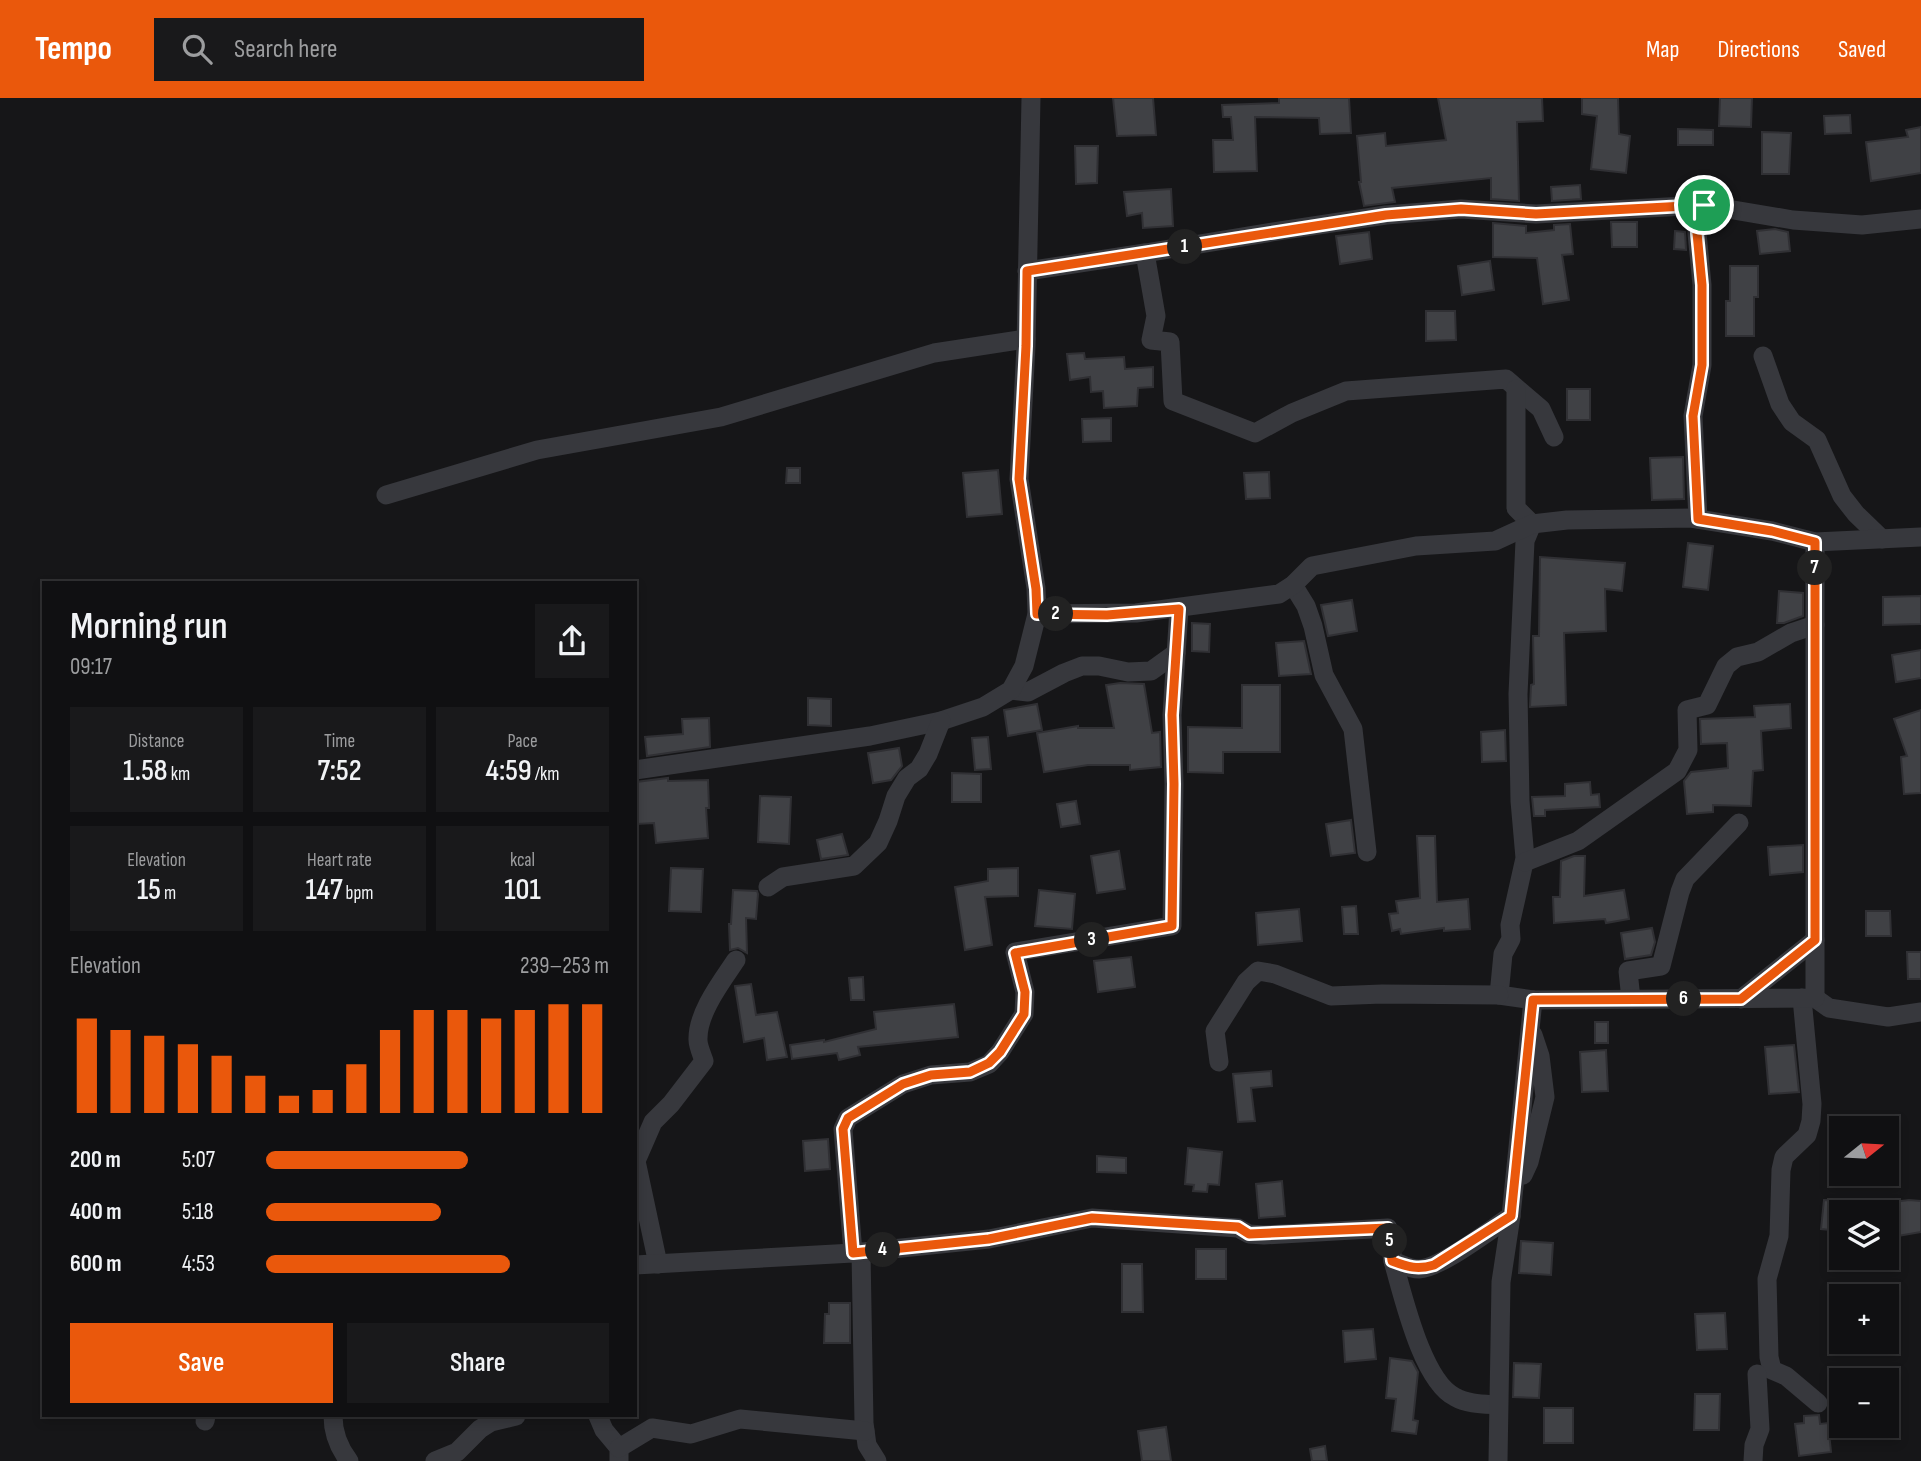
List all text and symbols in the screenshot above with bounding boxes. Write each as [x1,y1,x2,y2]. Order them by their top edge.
search box [154,18,644,81]
text: Tempo [35,29,112,69]
icon: search [178,30,216,68]
text: Search here [234,34,337,65]
text: Map [1646,35,1679,64]
text: Directions [1717,35,1800,64]
text: Saved [1838,35,1886,64]
pin [1674,175,1734,235]
icon: arrive [1685,186,1723,224]
pin: 1 [1168,230,1202,264]
text: 1 [1181,235,1188,258]
pin: 7 [1798,550,1832,586]
text: 7 [1810,556,1819,579]
pin: 2 [1038,596,1074,632]
text: 2 [1051,602,1060,625]
text: Morning run [70,604,228,649]
button: share [535,604,609,678]
text: 09:17 [70,653,112,681]
text: Distance [128,730,185,753]
text: Time [324,730,355,753]
text: Pace [507,730,538,753]
text: 1.58 [123,753,168,789]
text: 7:52 [317,753,362,789]
text: 4:59 [486,753,532,789]
text: km [168,763,190,786]
text: /km [532,763,559,786]
text: Elevation [127,849,186,872]
text: Heart rate [307,849,372,872]
text: kcal [510,849,535,872]
text: 15 [137,872,161,908]
text: 147 [305,872,343,908]
text: 101 [504,872,541,908]
text: m [161,882,176,905]
text: bpm [343,882,374,905]
pin: 3 [1074,922,1110,958]
text: 3 [1087,928,1096,951]
text: Elevation [70,952,141,980]
text: 239–253 m [520,952,609,980]
pin: 6 [1666,982,1702,1016]
text: 6 [1679,987,1688,1010]
north arrow [1829,1116,1899,1186]
map controls [1829,1116,1899,1438]
text: 200 m [70,1146,121,1174]
text: 5:07 [182,1146,215,1174]
text: 400 m [70,1198,121,1226]
text: 5:18 [182,1198,214,1226]
button: layers [1829,1200,1899,1270]
pin: 5 [1372,1224,1408,1258]
text: 5 [1385,1229,1394,1252]
pin: 4 [866,1232,900,1268]
text: 4 [878,1238,887,1261]
text: 600 m [70,1250,122,1278]
text: 4:53 [182,1250,215,1278]
button: + [1829,1284,1899,1354]
button: Save [70,1323,333,1403]
button: Share [347,1323,609,1403]
button: − [1829,1368,1899,1438]

